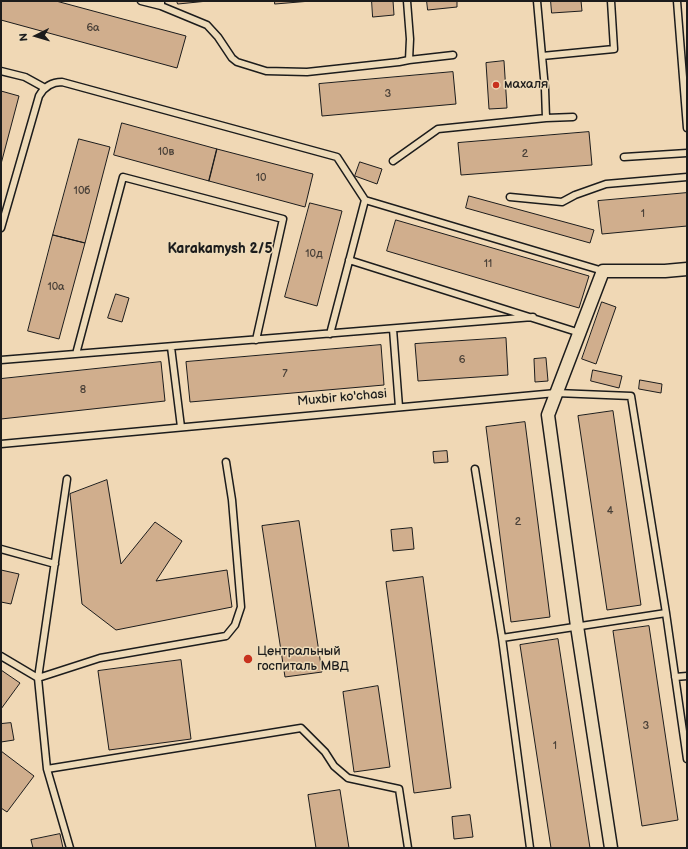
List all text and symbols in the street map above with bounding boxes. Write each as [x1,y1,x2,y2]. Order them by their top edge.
north arrow [16,16,56,56]
house number: 6а [86,21,100,35]
text: N [17,32,30,42]
place label: махаля [504,77,548,93]
marker: махаля [491,80,501,90]
house number: 3 [385,87,391,101]
house number: 10в [158,145,174,159]
house number: 2 [522,147,528,161]
house number: 10 [256,171,266,185]
house number: 10б [74,184,90,198]
house number: 1 [641,207,645,221]
district label: Karakamysh 2/5 [167,241,273,257]
house number: 10д [305,247,323,261]
house number: 11 [484,257,492,271]
house number: 10а [47,280,65,294]
house number: 6 [459,353,465,367]
house number: 7 [282,367,288,381]
house number: 8 [80,383,86,397]
street label: Muxbir ko'chasi [296,386,388,410]
house number: 4 [607,504,613,518]
house number: 2 [515,515,521,529]
place label: Центральный госпиталь МВД [257,644,349,675]
marker: Центральный госпиталь МВД [242,653,254,665]
house number: 3 [643,719,649,733]
house number: 1 [553,739,557,753]

